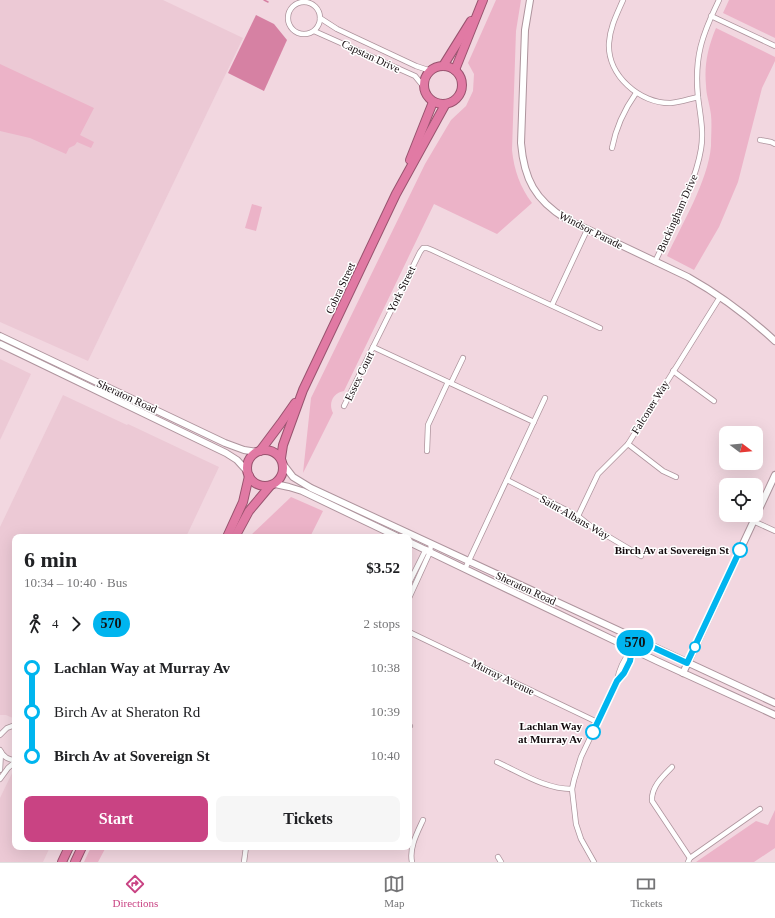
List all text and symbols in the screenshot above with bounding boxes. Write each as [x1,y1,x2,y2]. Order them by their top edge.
street label: Capstan Drive [340,37,402,75]
street label: Buckingham Drive [654,172,700,254]
street label: Windsor Parade [557,209,625,251]
street label: Cobra Street [323,260,357,316]
street label: York Street [385,264,417,314]
street label: Essex Court [342,349,376,403]
street label: Sheraton Road [95,377,159,415]
street label: Falconer Way [629,378,671,436]
north arrow [719,426,763,470]
map controls [719,426,763,522]
button: locate [719,478,763,522]
street label: Saint Albans Way [538,492,612,542]
marker: Birch Av at Sovereign St [732,542,748,558]
place label: Birch Av at Sovereign St [615,544,729,556]
text: 6 min [24,547,77,572]
text: $3.52 [366,560,400,576]
street label: Sheraton Road [494,569,558,607]
text: 10:34 – 10:40 · Bus [24,575,127,590]
icon: walk [24,613,46,635]
icon: forward [65,613,87,635]
text: 4 [52,616,59,631]
text: 570 [101,616,122,631]
text: 2 stops [364,616,400,631]
line badge: 570 [612,630,658,656]
text: 570 [625,635,646,650]
unlabelled marker [689,641,701,653]
street label: Murray Avenue [470,657,537,697]
text: Lachlan Way at Murray Av [54,660,230,676]
text: 10:38 [370,660,400,675]
text: Birch Av at Sheraton Rd [54,704,200,720]
text: 10:39 [370,704,400,719]
place label: Lachlan Way at Murray Av [518,720,582,745]
marker: Lachlan Way at Murray Av [585,724,601,740]
text: Birch Av at Sovereign St [54,748,210,764]
text: 10:40 [370,748,400,763]
button: Start [24,796,208,842]
button: Tickets [216,796,400,842]
tab: Directions [113,873,158,909]
tab: Map [383,873,405,909]
tab: Tickets [630,873,662,909]

